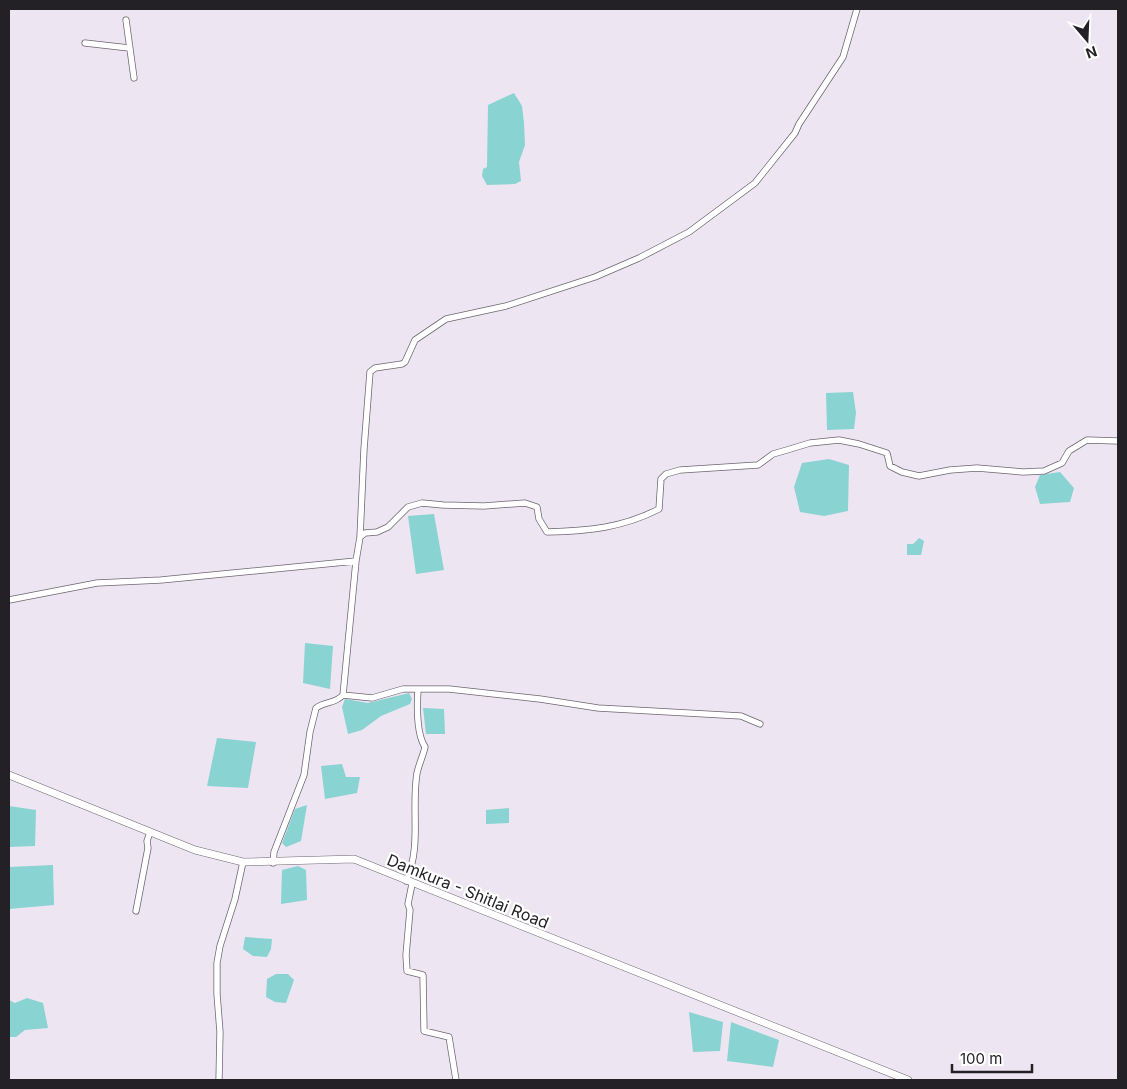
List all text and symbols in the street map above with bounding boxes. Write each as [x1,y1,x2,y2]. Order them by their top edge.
north arrow [1062,15,1112,65]
text: N [1084,43,1099,63]
street label: Damkura - Shitlai Road [384,849,552,933]
scale bar [952,1042,1032,1074]
text: 100 m [960,1049,1002,1068]

